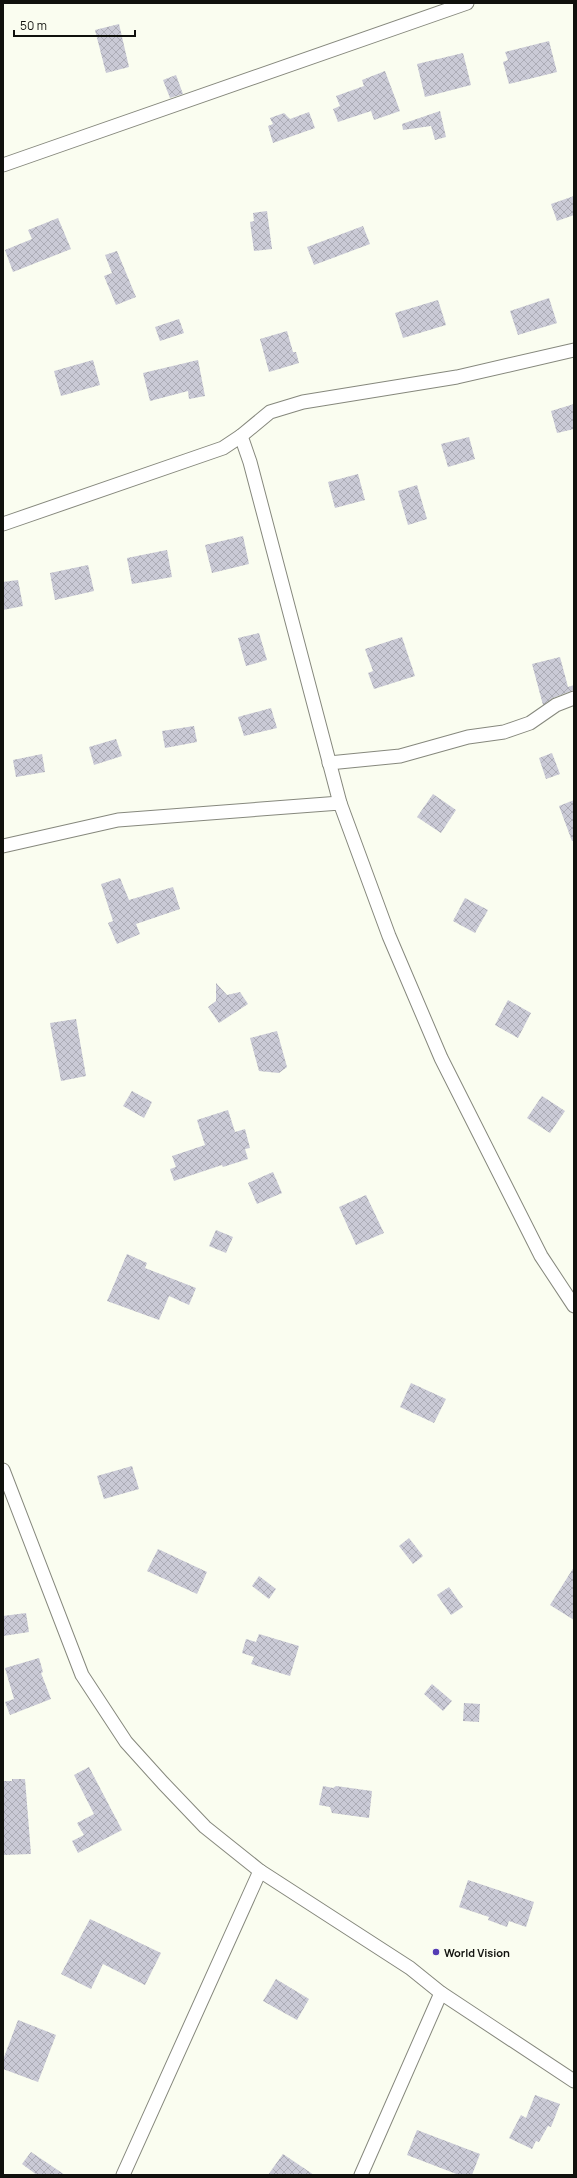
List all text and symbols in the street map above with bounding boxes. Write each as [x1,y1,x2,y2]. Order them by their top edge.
scale bar [14,12,135,38]
text: 50 m [20,17,47,34]
place label: World Vision [444,1945,510,1960]
marker: World Vision [431,1947,441,1957]

